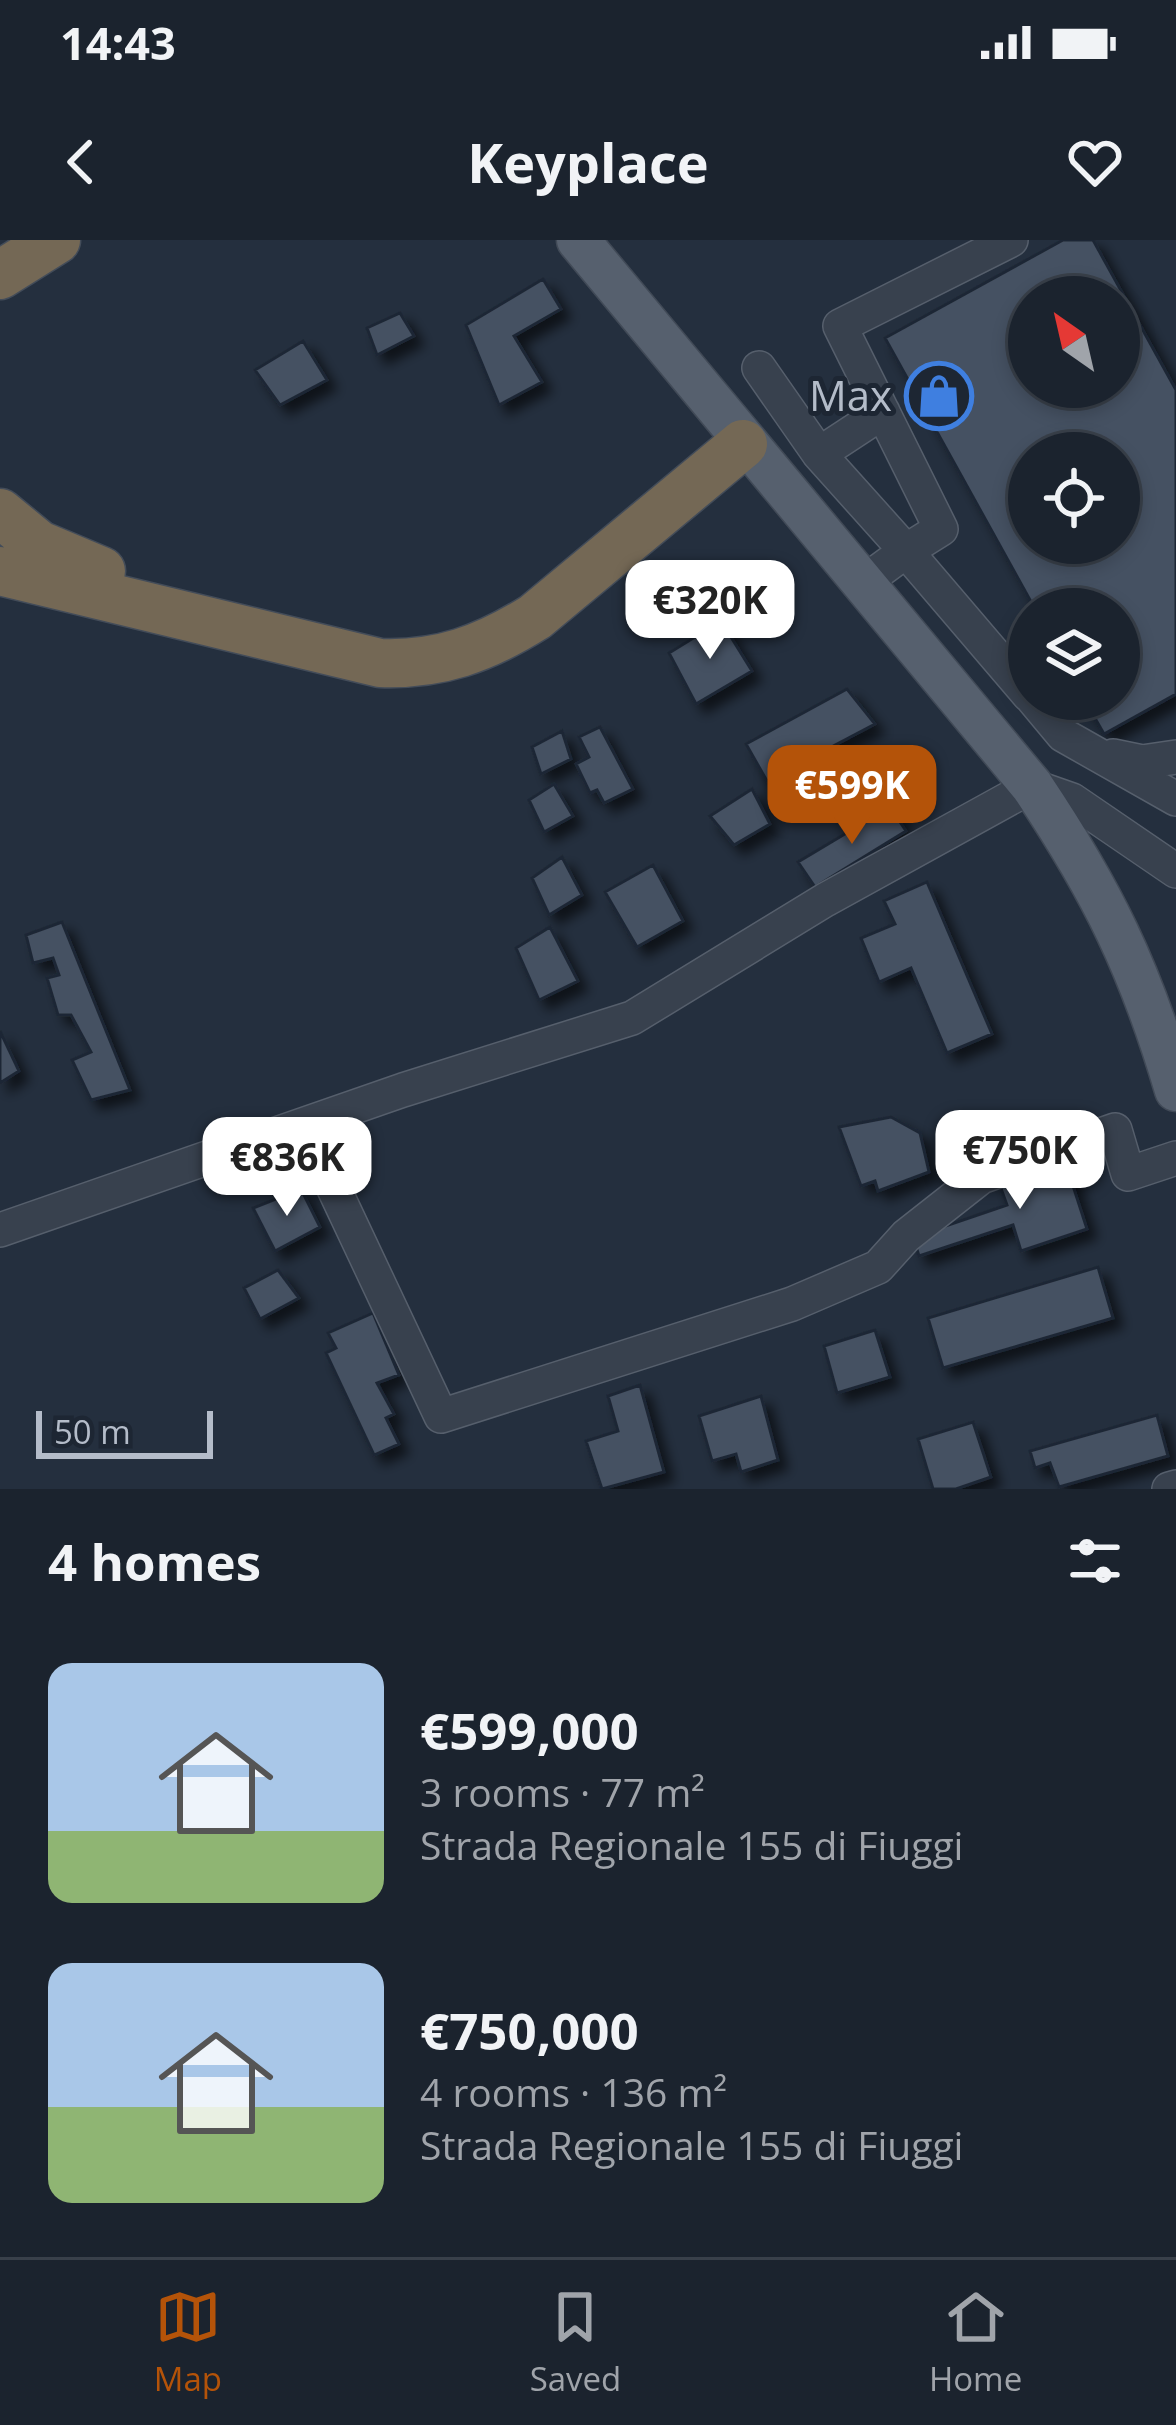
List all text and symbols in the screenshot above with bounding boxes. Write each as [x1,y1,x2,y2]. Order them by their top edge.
text: 14:43 [60,12,176,73]
text: Keyplace [467,125,709,199]
icon: back [48,129,114,195]
icon: heart [1062,129,1128,195]
north arrow [1008,276,1140,408]
map controls [1008,276,1140,720]
shop icon: Max [904,361,974,431]
place label: Max [809,366,892,423]
button: locate [1008,432,1140,564]
pin: €320K [626,560,794,662]
text: €320K [652,572,768,625]
button: layers [1008,588,1140,720]
pin: €599K [768,745,936,847]
text: €599K [794,757,910,810]
pin: €750K [936,1110,1104,1212]
pin: €836K [203,1117,371,1219]
text: €750K [962,1122,1078,1175]
text: €836K [229,1129,345,1182]
scale bar [36,1405,213,1458]
text: 50 m [54,1409,131,1454]
text: 4 homes [48,1526,261,1596]
icon: filters [1062,1528,1128,1594]
text: €599,000 [420,1695,639,1765]
icon: home [144,1711,288,1855]
text: 3 rooms · 77 m² [420,1765,705,1818]
text: Strada Regionale 155 di Fiuggi [420,1818,963,1871]
text: €750,000 [420,1995,639,2065]
icon: home [144,2011,288,2155]
text: 4 rooms · 136 m² [420,2065,727,2118]
text: Strada Regionale 155 di Fiuggi [420,2118,963,2171]
tab: Map [154,2284,222,2401]
tab: Saved [530,2284,621,2401]
tab: Home [929,2284,1022,2401]

